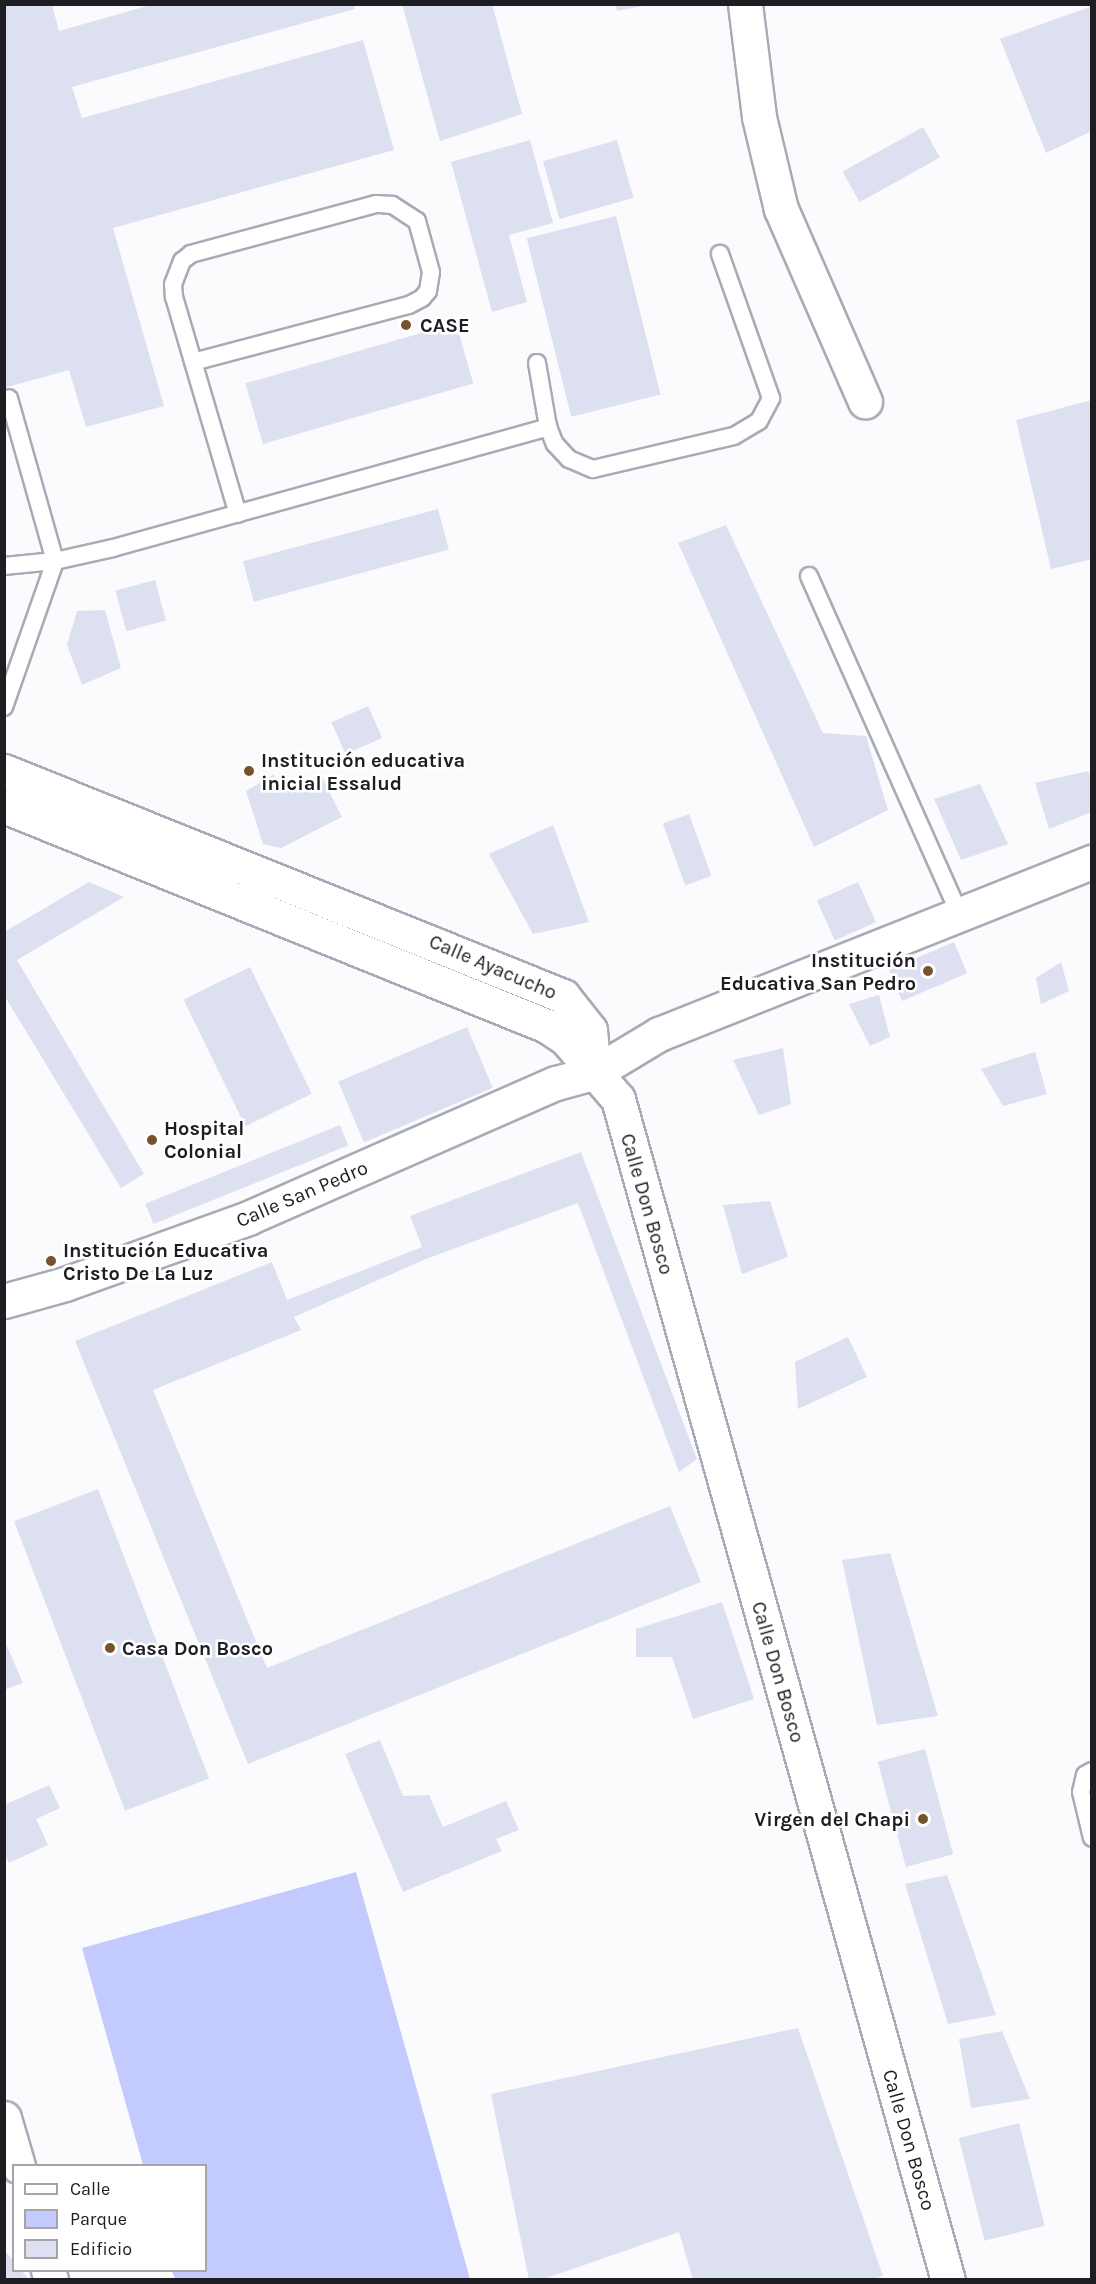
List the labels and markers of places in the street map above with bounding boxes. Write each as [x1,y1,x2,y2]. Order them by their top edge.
place label: CASE [420,313,470,337]
marker: CASE [397,316,415,334]
place label: Institución educativa inicial Essalud [261,748,465,795]
marker: Institución educativa inicial Essalud [242,764,256,778]
place label: Institución Educativa San Pedro [720,948,916,995]
marker: Institución Educativa San Pedro [921,964,935,978]
place label: Hospital Colonial [164,1116,244,1163]
marker: Hospital Colonial [145,1133,159,1147]
place label: Institución Educativa Cristo De La Luz [63,1238,268,1285]
marker: Institución Educativa Cristo De La Luz [44,1254,58,1268]
place label: Casa Don Bosco [122,1636,273,1660]
marker: Casa Don Bosco [103,1641,117,1655]
place label: Virgen del Chapi [754,1807,910,1831]
marker: Virgen del Chapi [914,1810,932,1828]

